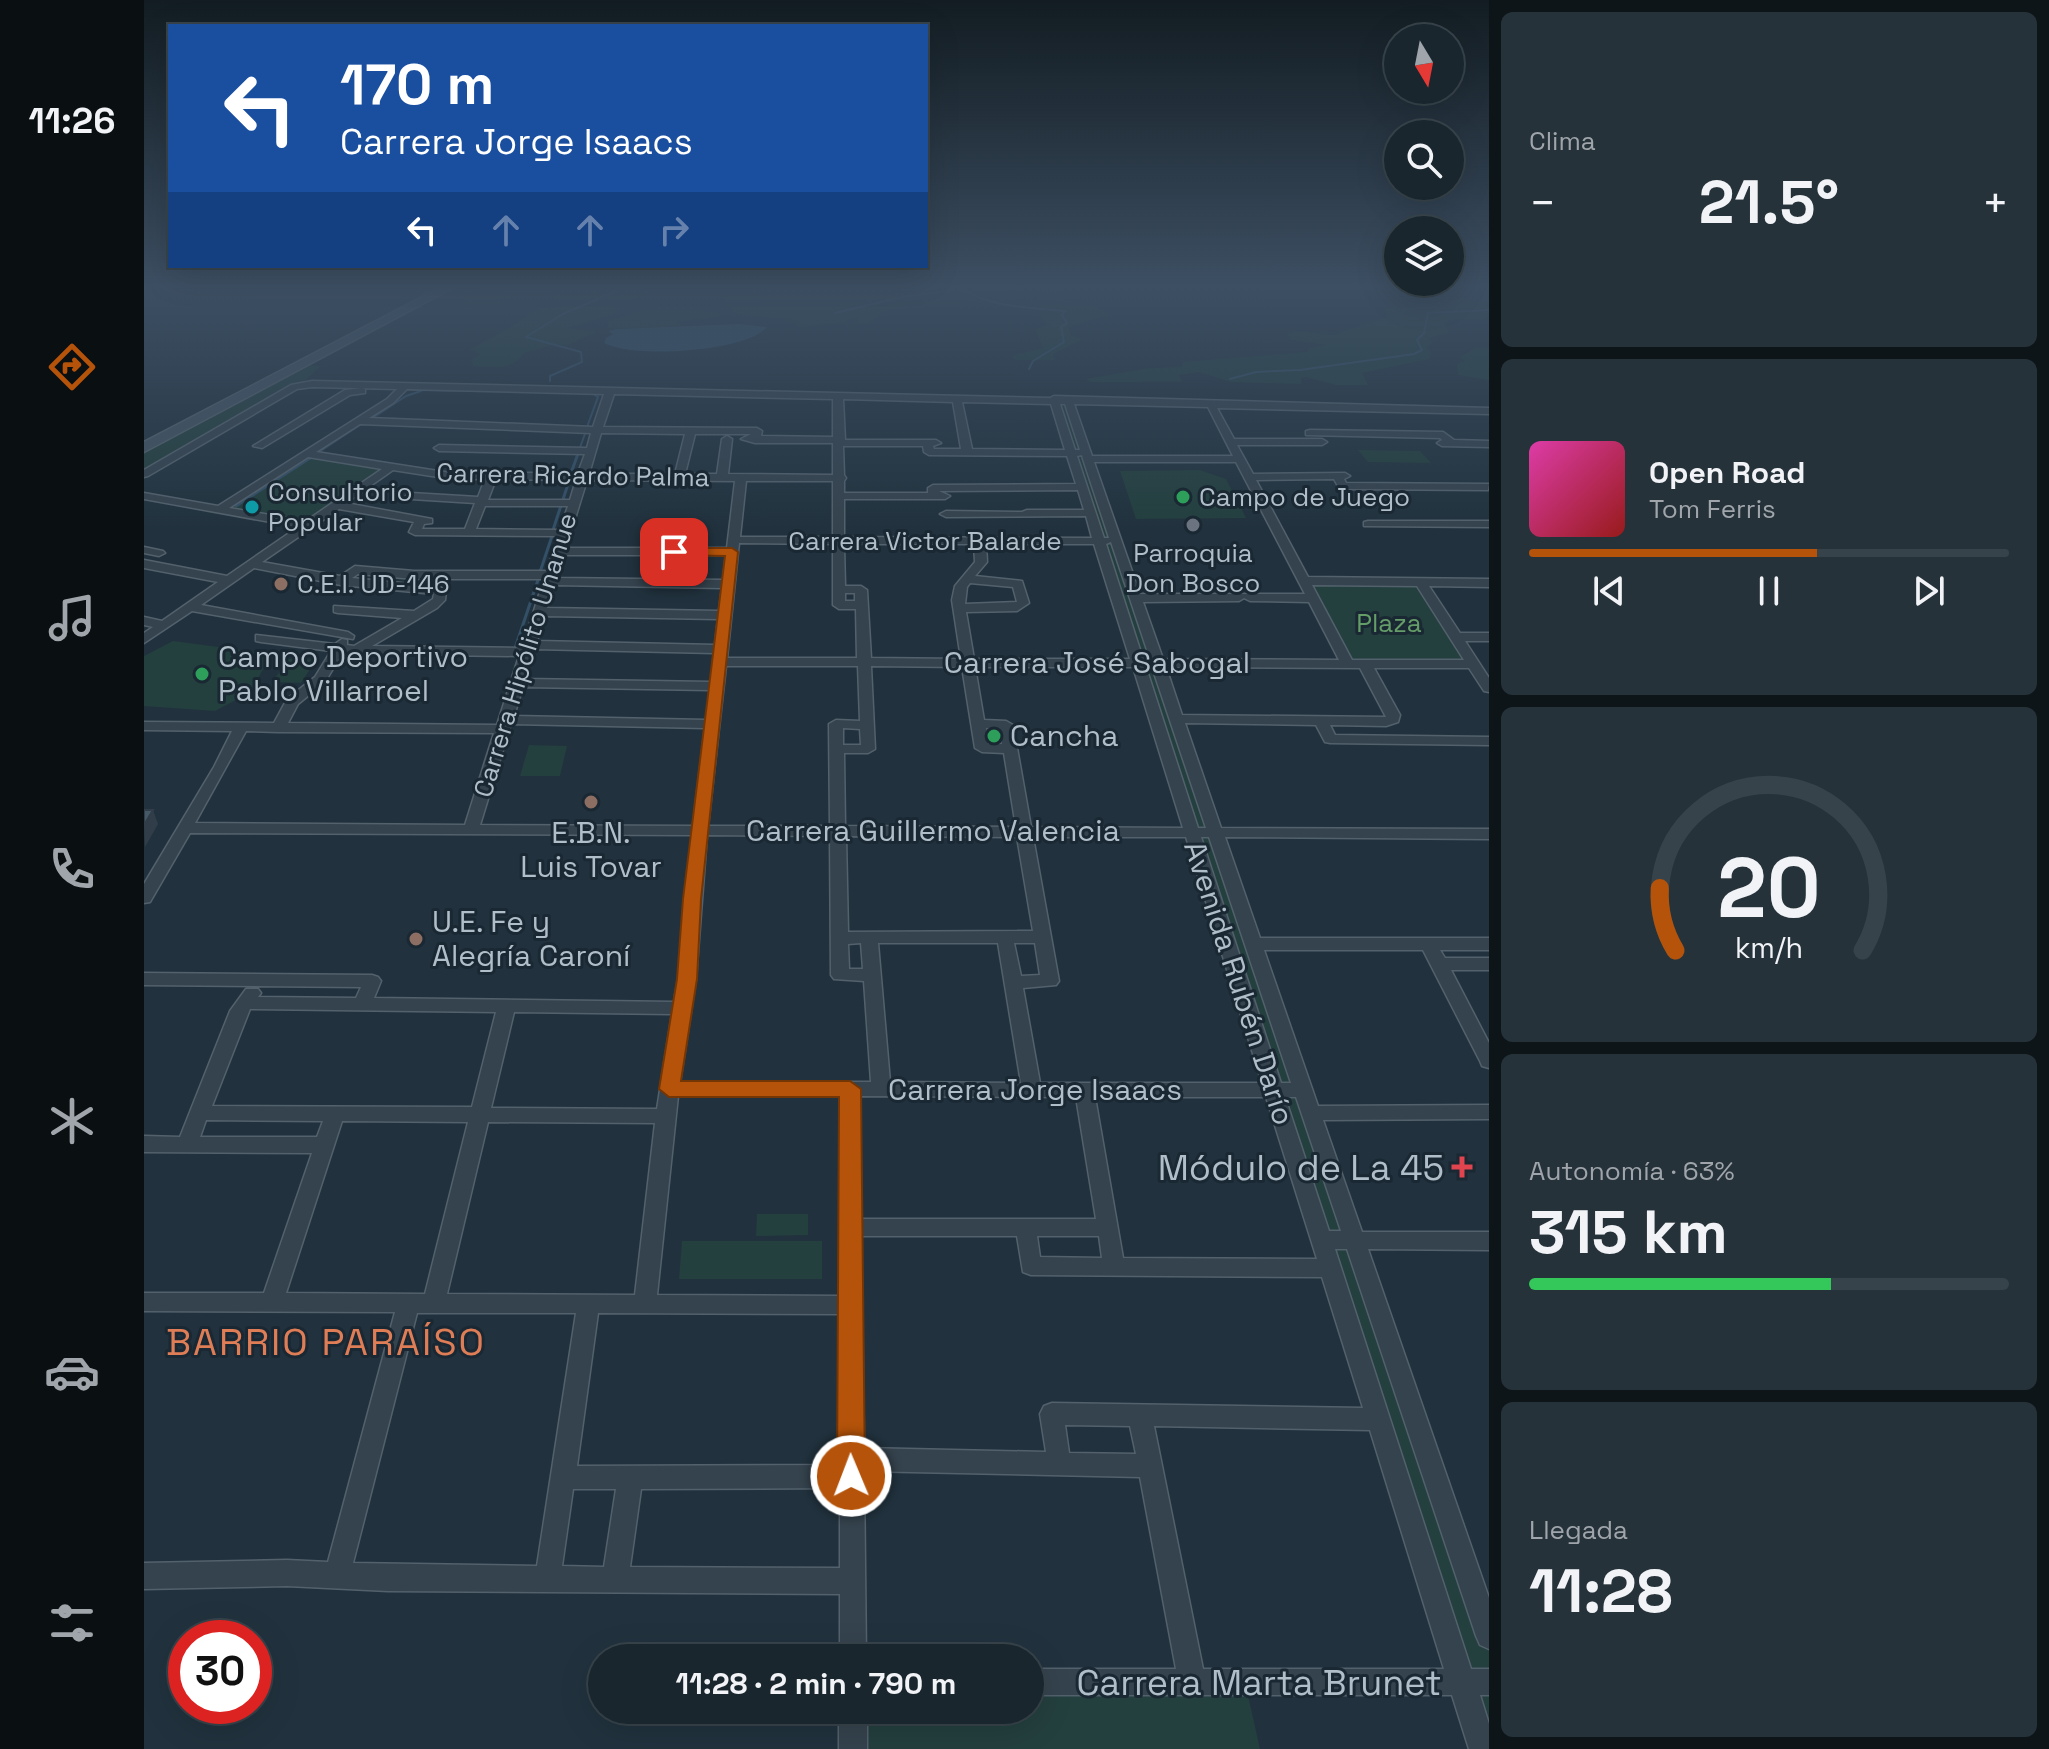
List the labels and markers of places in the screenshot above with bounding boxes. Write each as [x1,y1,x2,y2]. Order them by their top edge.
place label: Consultorio Popular [268,475,412,539]
place label: Campo de Juego [1199,480,1410,514]
marker: Campo de Juego [1174,488,1192,506]
marker: Consultorio Popular [243,498,261,516]
marker: Parroquia Don Bosco [1184,516,1202,534]
pin [640,518,708,586]
place label: Parroquia Don Bosco [1126,536,1260,600]
place label: C.E.I. UD-146 [297,567,450,601]
marker: C.E.I. UD-146 [272,575,290,593]
place label: Campo Deportivo Pablo Villarroel [218,637,468,710]
marker: Campo Deportivo Pablo Villarroel [193,665,211,683]
place label: Cancha [1010,716,1118,755]
marker: Cancha [985,727,1003,745]
marker: E.B.N. Luis Tovar [582,793,600,811]
place label: E.B.N. Luis Tovar [520,813,662,886]
place label: U.E. Fe y Alegría Caroní [432,902,631,975]
marker: U.E. Fe y Alegría Caroní [407,930,425,948]
place label: Módulo de La 45 [1158,1145,1444,1191]
marker: Módulo de La 45 [1451,1156,1473,1178]

